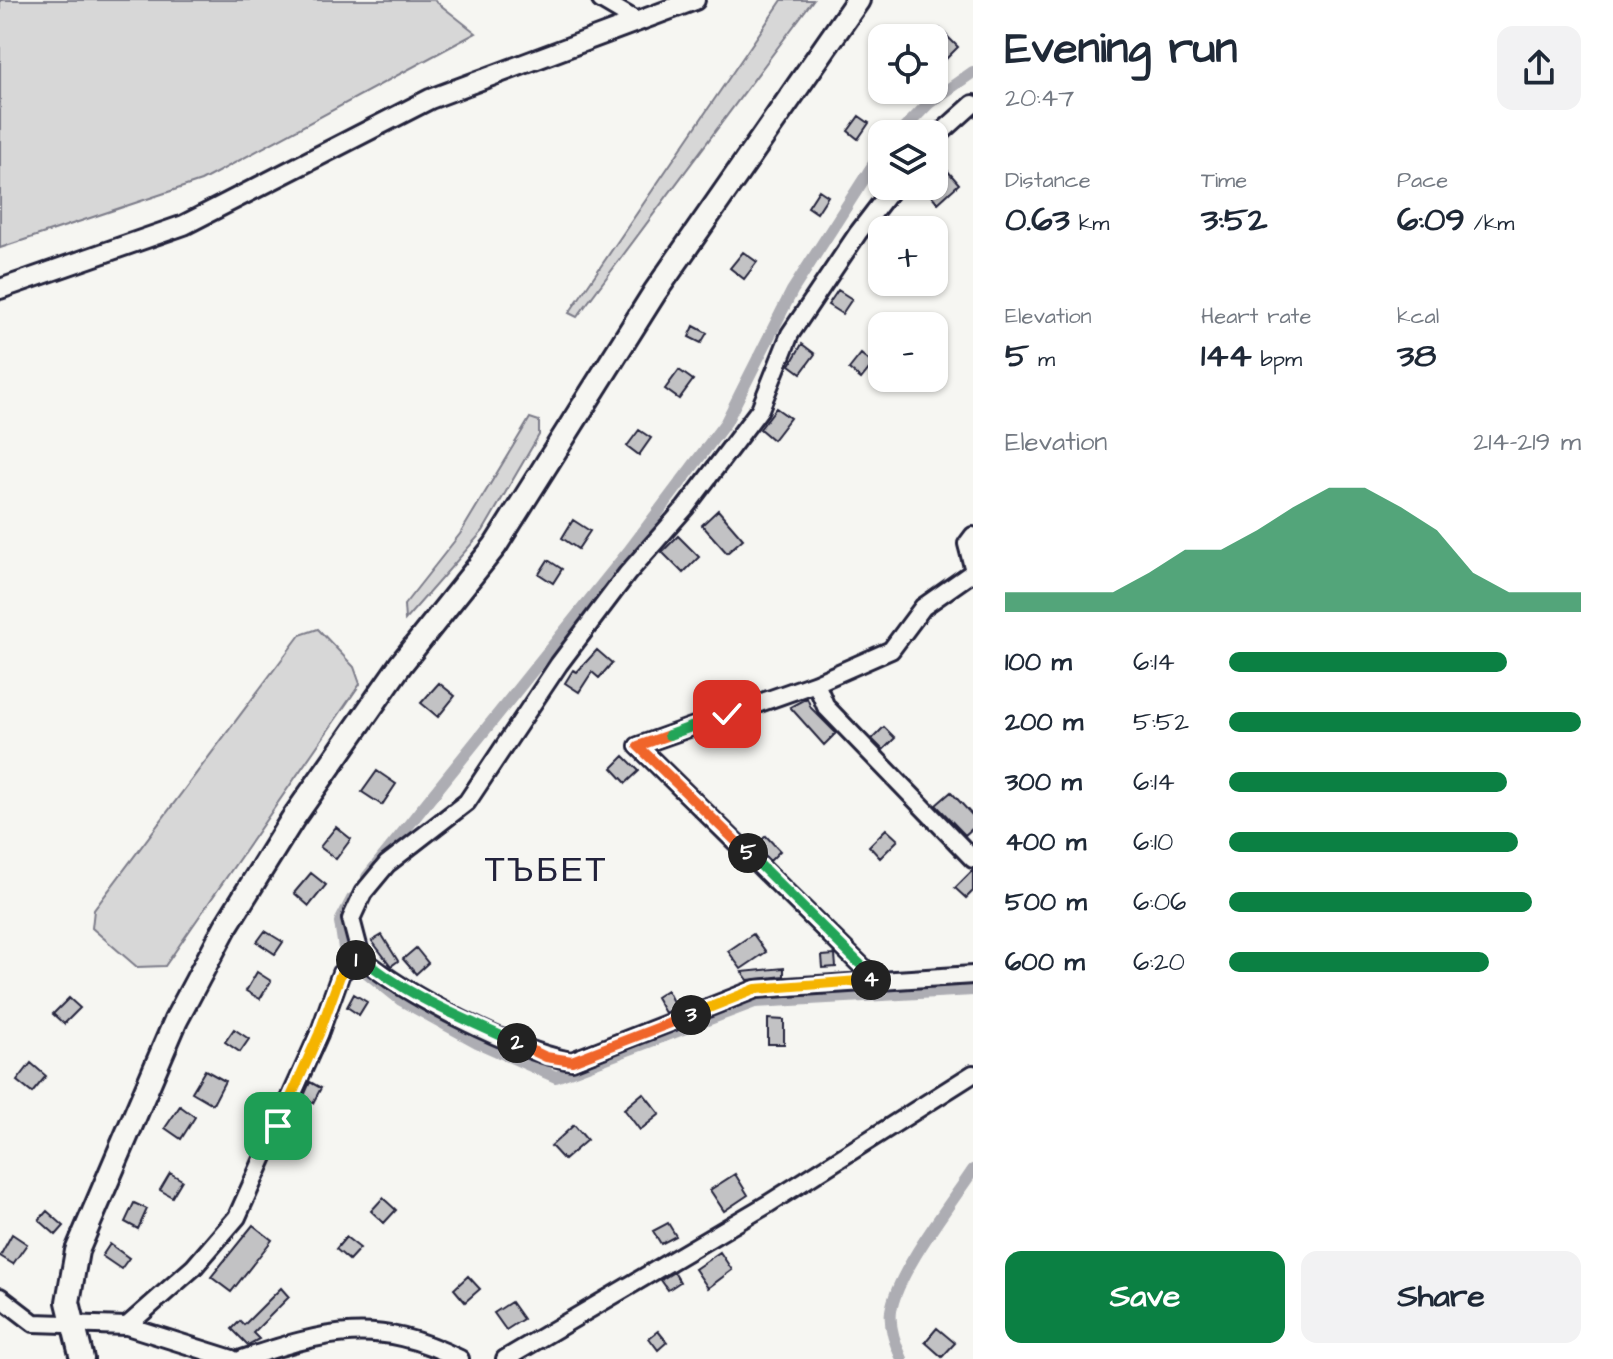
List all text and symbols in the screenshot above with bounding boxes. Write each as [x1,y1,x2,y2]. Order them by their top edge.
text: Evening run [1005,19,1237,80]
map controls [868,24,948,392]
button: locate [868,24,948,104]
button: share [1497,26,1581,110]
text: 20:47 [1005,80,1074,116]
button: layers [868,120,948,200]
text: Distance [1005,165,1091,196]
text: Time [1201,165,1247,196]
text: Pace [1397,165,1448,196]
text: 0.63 [1005,196,1070,244]
text: 3:52 [1201,196,1268,244]
text: 6:09 [1397,196,1465,244]
text: km [1070,208,1109,239]
text: /km [1465,208,1514,239]
button: + [868,216,948,296]
text: Elevation [1005,301,1092,332]
text: Heart rate [1201,301,1311,332]
text: kcal [1397,301,1439,332]
button: − [868,312,948,392]
text: 5 [1005,332,1029,380]
text: 144 [1201,332,1252,380]
text: 38 [1397,332,1436,380]
text: m [1029,344,1055,375]
text: bpm [1252,344,1302,375]
text: Elevation [1005,424,1107,460]
text: 214–219 m [1473,424,1581,460]
text: 100 m [1005,644,1072,680]
text: 6:14 [1133,644,1175,680]
pin [693,680,761,748]
icon: check [705,692,749,736]
text: 200 m [1005,704,1083,740]
text: 5:52 [1133,704,1189,740]
text: 300 m [1005,764,1082,800]
text: 6:14 [1133,764,1175,800]
text: 400 m [1005,824,1086,860]
text: 6:10 [1133,824,1173,860]
pin: 5 [728,833,768,873]
text: 5 [740,837,756,868]
district label: ТЪБЕТ [484,847,608,895]
text: 500 m [1005,884,1087,920]
text: 6:06 [1133,884,1186,920]
pin: 1 [336,940,376,980]
text: 1 [355,944,357,975]
text: 600 m [1005,944,1085,980]
text: 6:20 [1133,944,1185,980]
pin: 4 [851,960,891,1000]
text: 4 [864,964,878,995]
pin: 3 [671,995,711,1035]
text: 3 [685,999,697,1030]
pin: 2 [497,1023,537,1063]
text: 2 [511,1027,523,1058]
pin [244,1092,312,1160]
icon: arrive [256,1104,300,1148]
button: Save [1005,1251,1285,1343]
button: Share [1301,1251,1581,1343]

